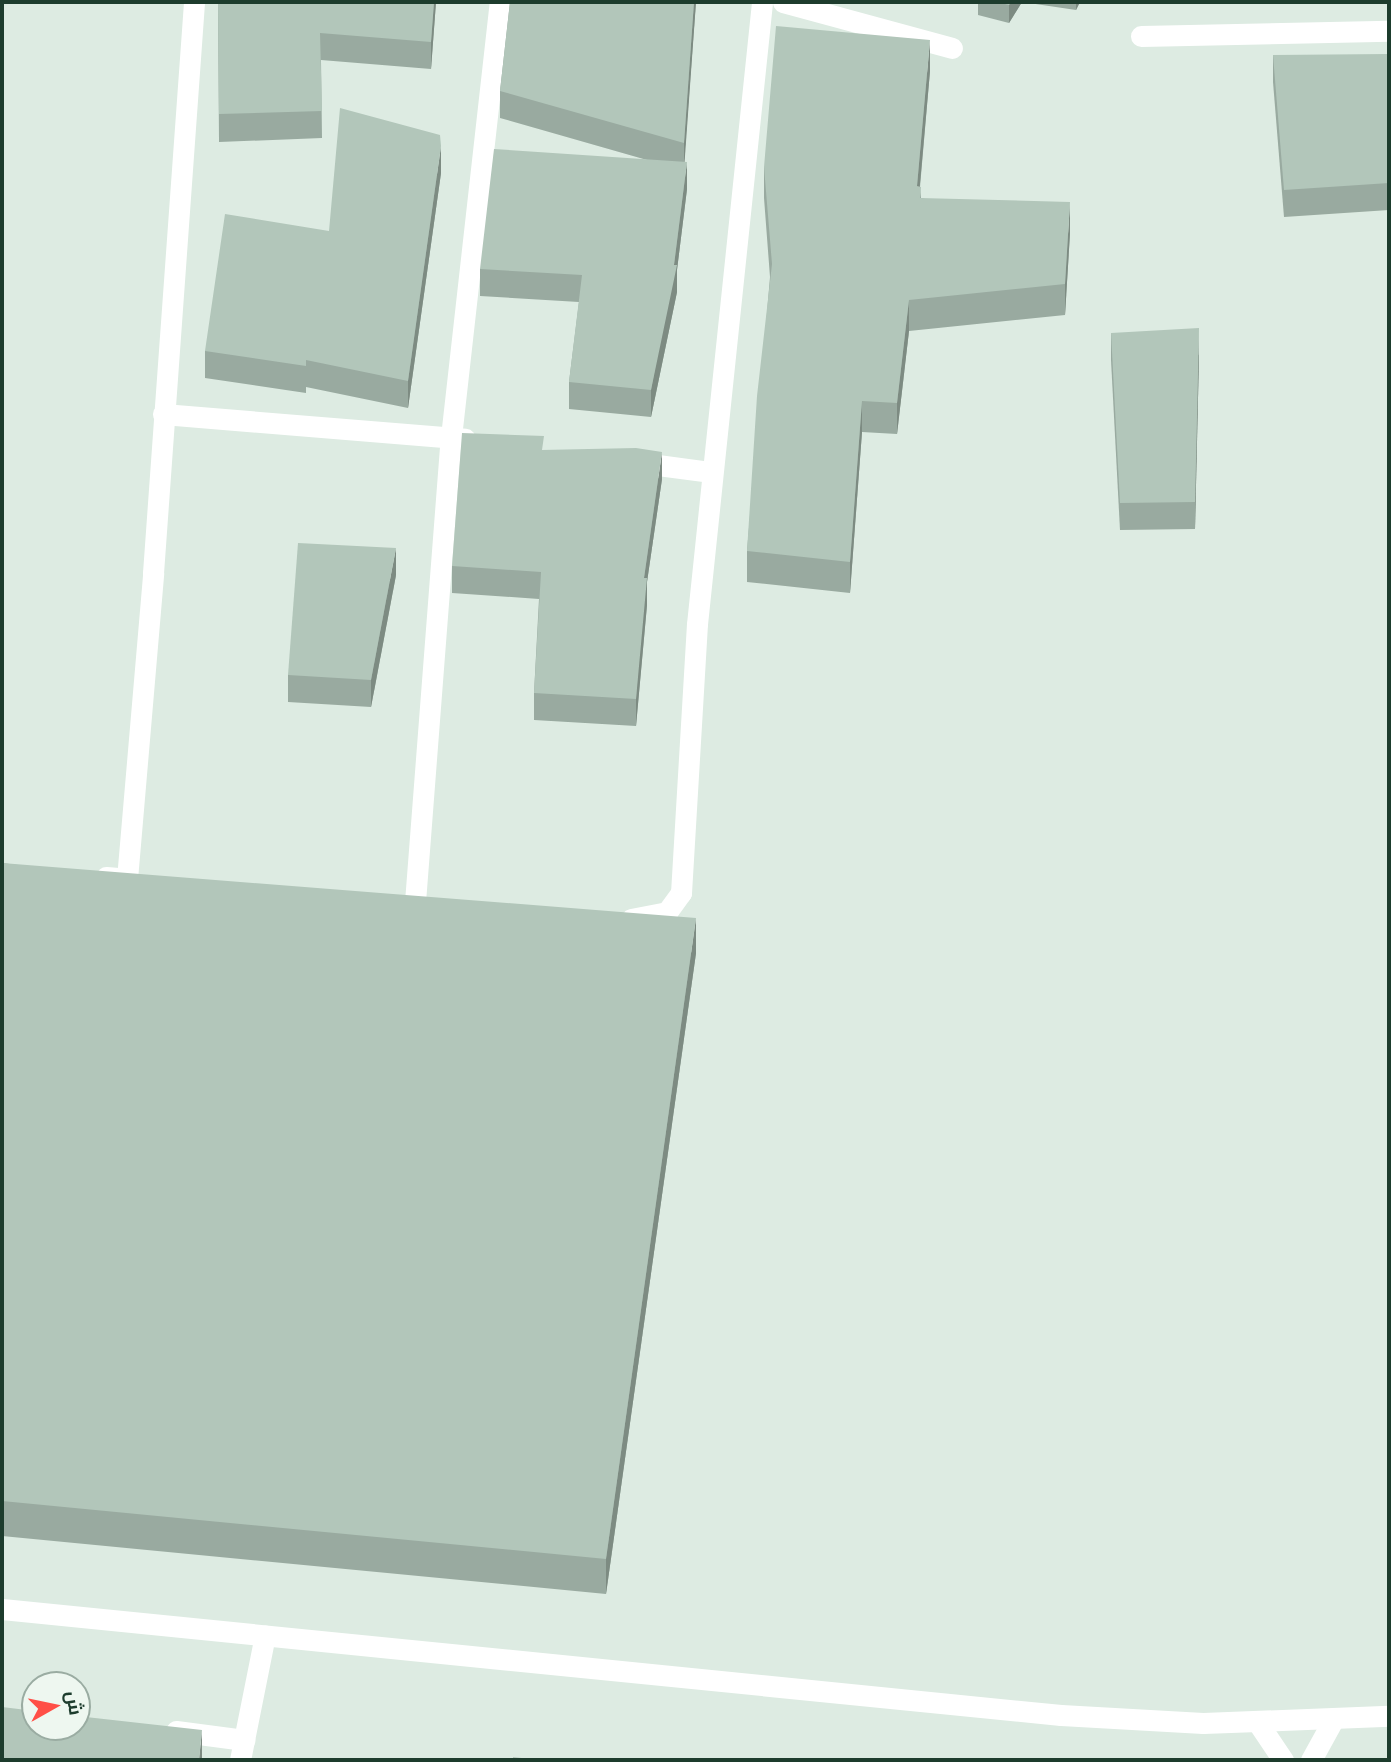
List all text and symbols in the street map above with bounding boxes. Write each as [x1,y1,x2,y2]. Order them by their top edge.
north arrow [21,1671,91,1741]
text: ش [62,1689,89,1717]

